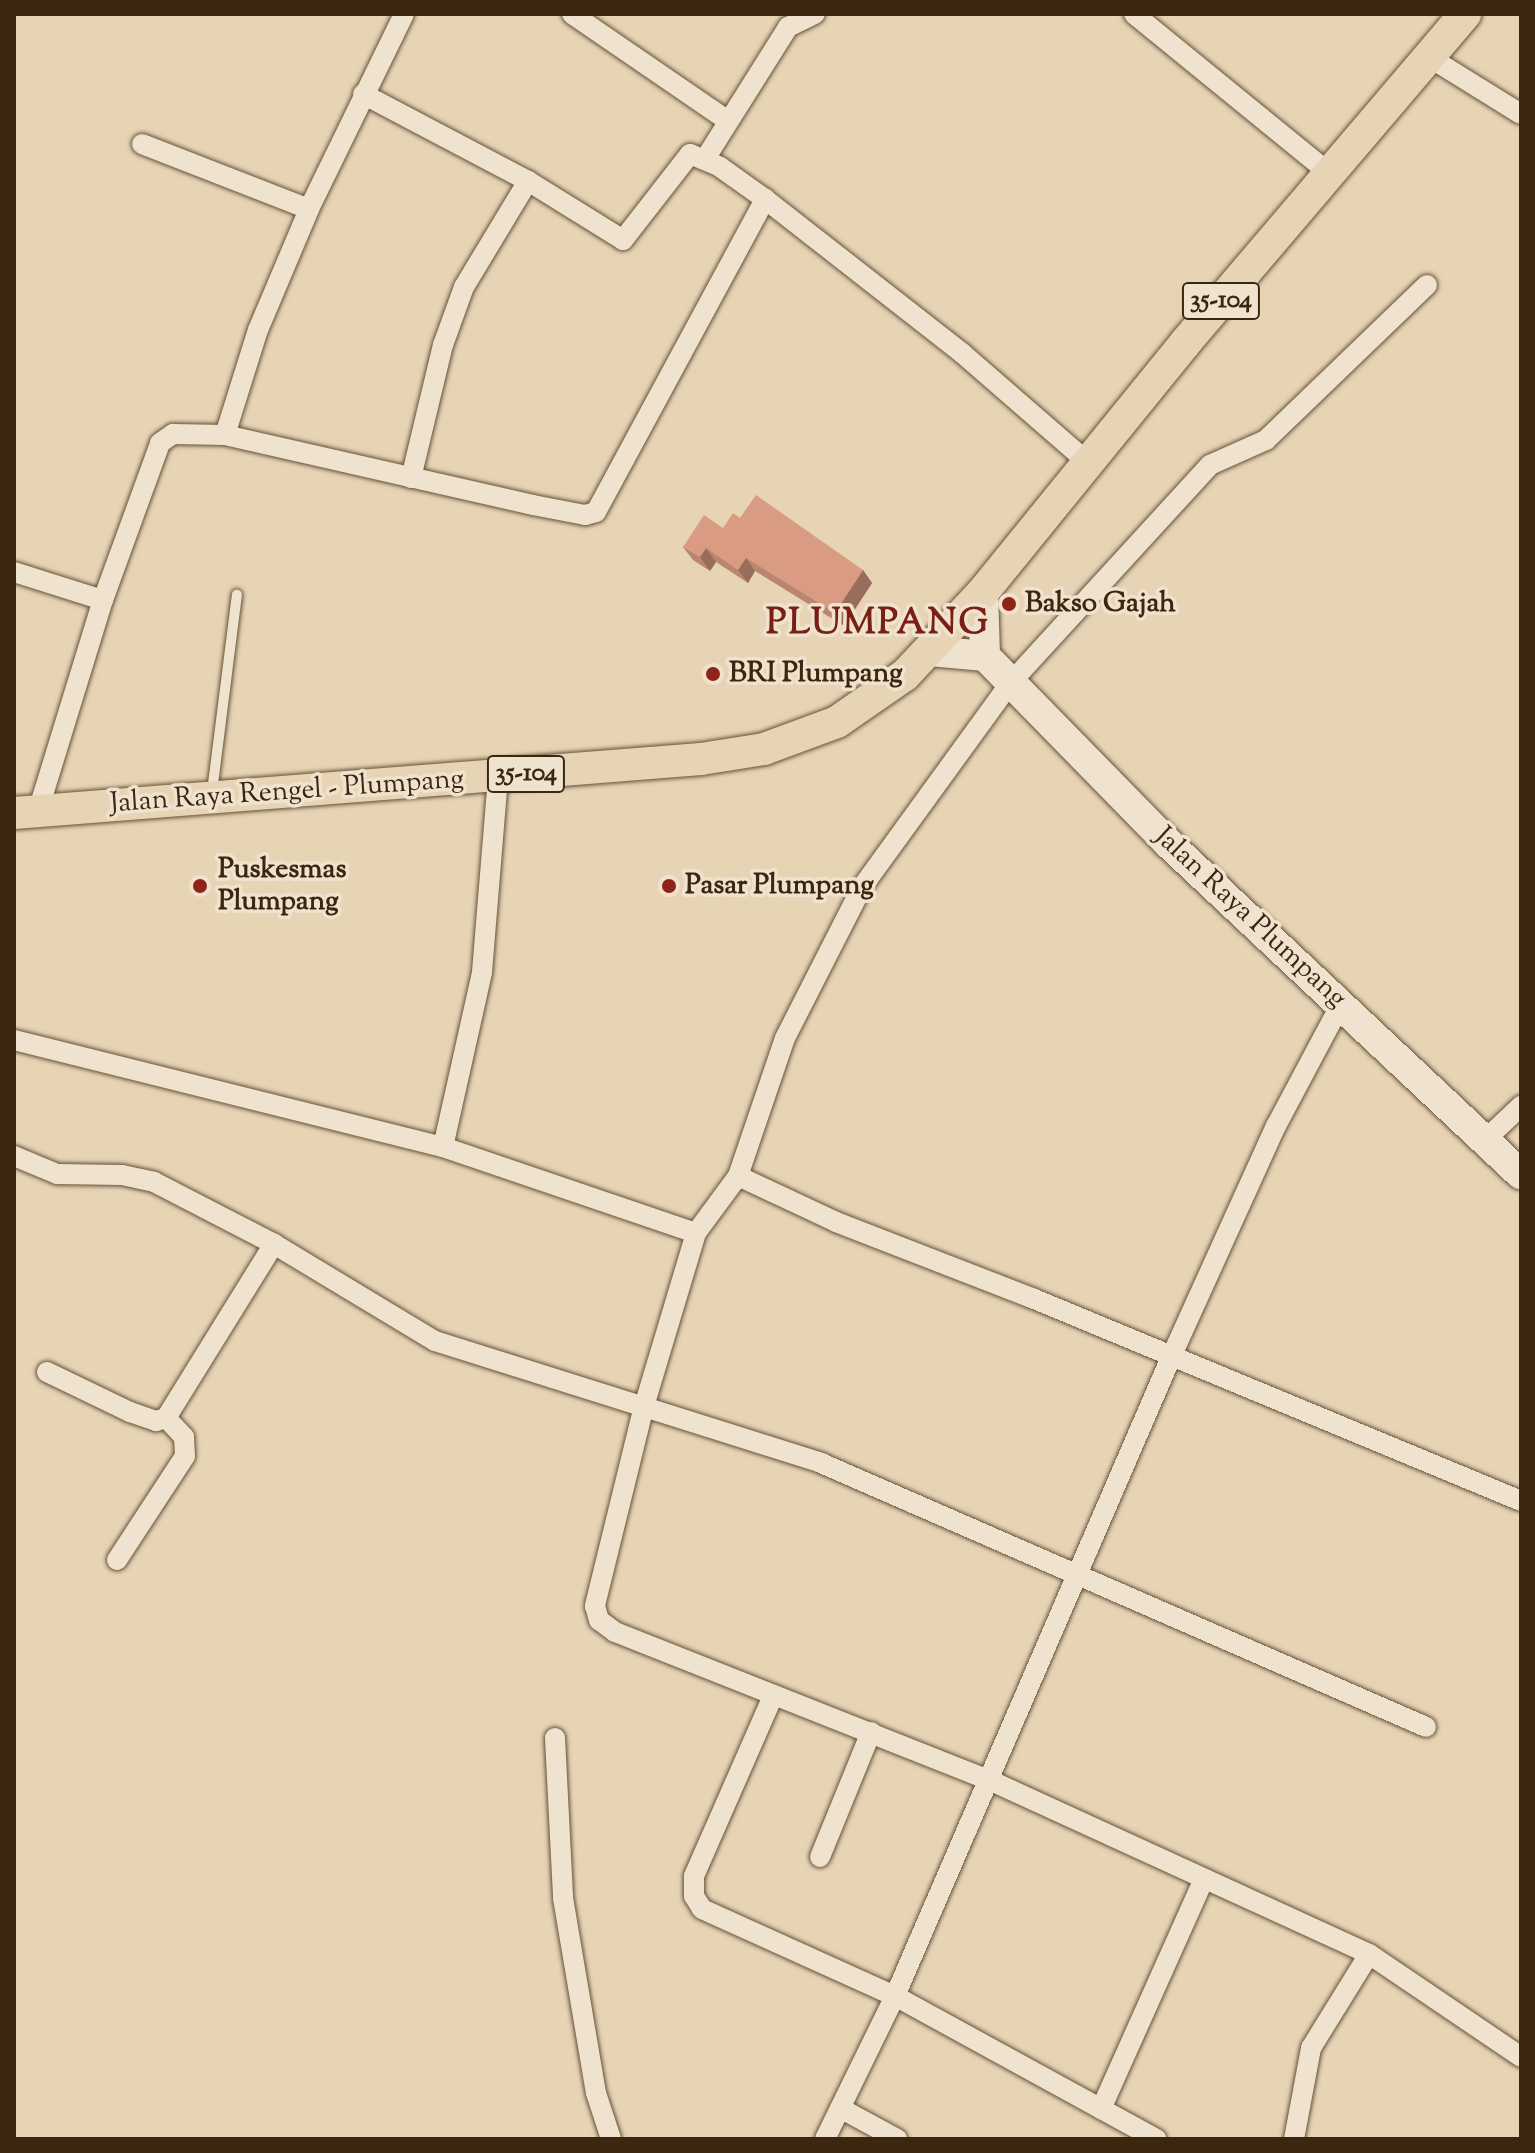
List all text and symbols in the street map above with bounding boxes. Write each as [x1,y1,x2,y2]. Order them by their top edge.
road number: 35-104 [1181,279,1261,323]
place label: Bakso Gajah [1025,587,1176,621]
marker: Bakso Gajah [1000,595,1018,613]
district label: PLUMPANG [766,603,990,647]
place label: BRI Plumpang [729,657,903,691]
marker: BRI Plumpang [704,665,722,683]
road number: 35-104 [486,752,566,796]
street label: Jalan Raya Rengel - Plumpang [109,763,465,821]
street label: Jalan Raya Plumpang [1147,820,1353,1016]
place label: Puskesmas Plumpang [218,853,346,919]
place label: Pasar Plumpang [685,869,874,903]
marker: Puskesmas Plumpang [189,875,211,897]
marker: Pasar Plumpang [660,877,678,895]

